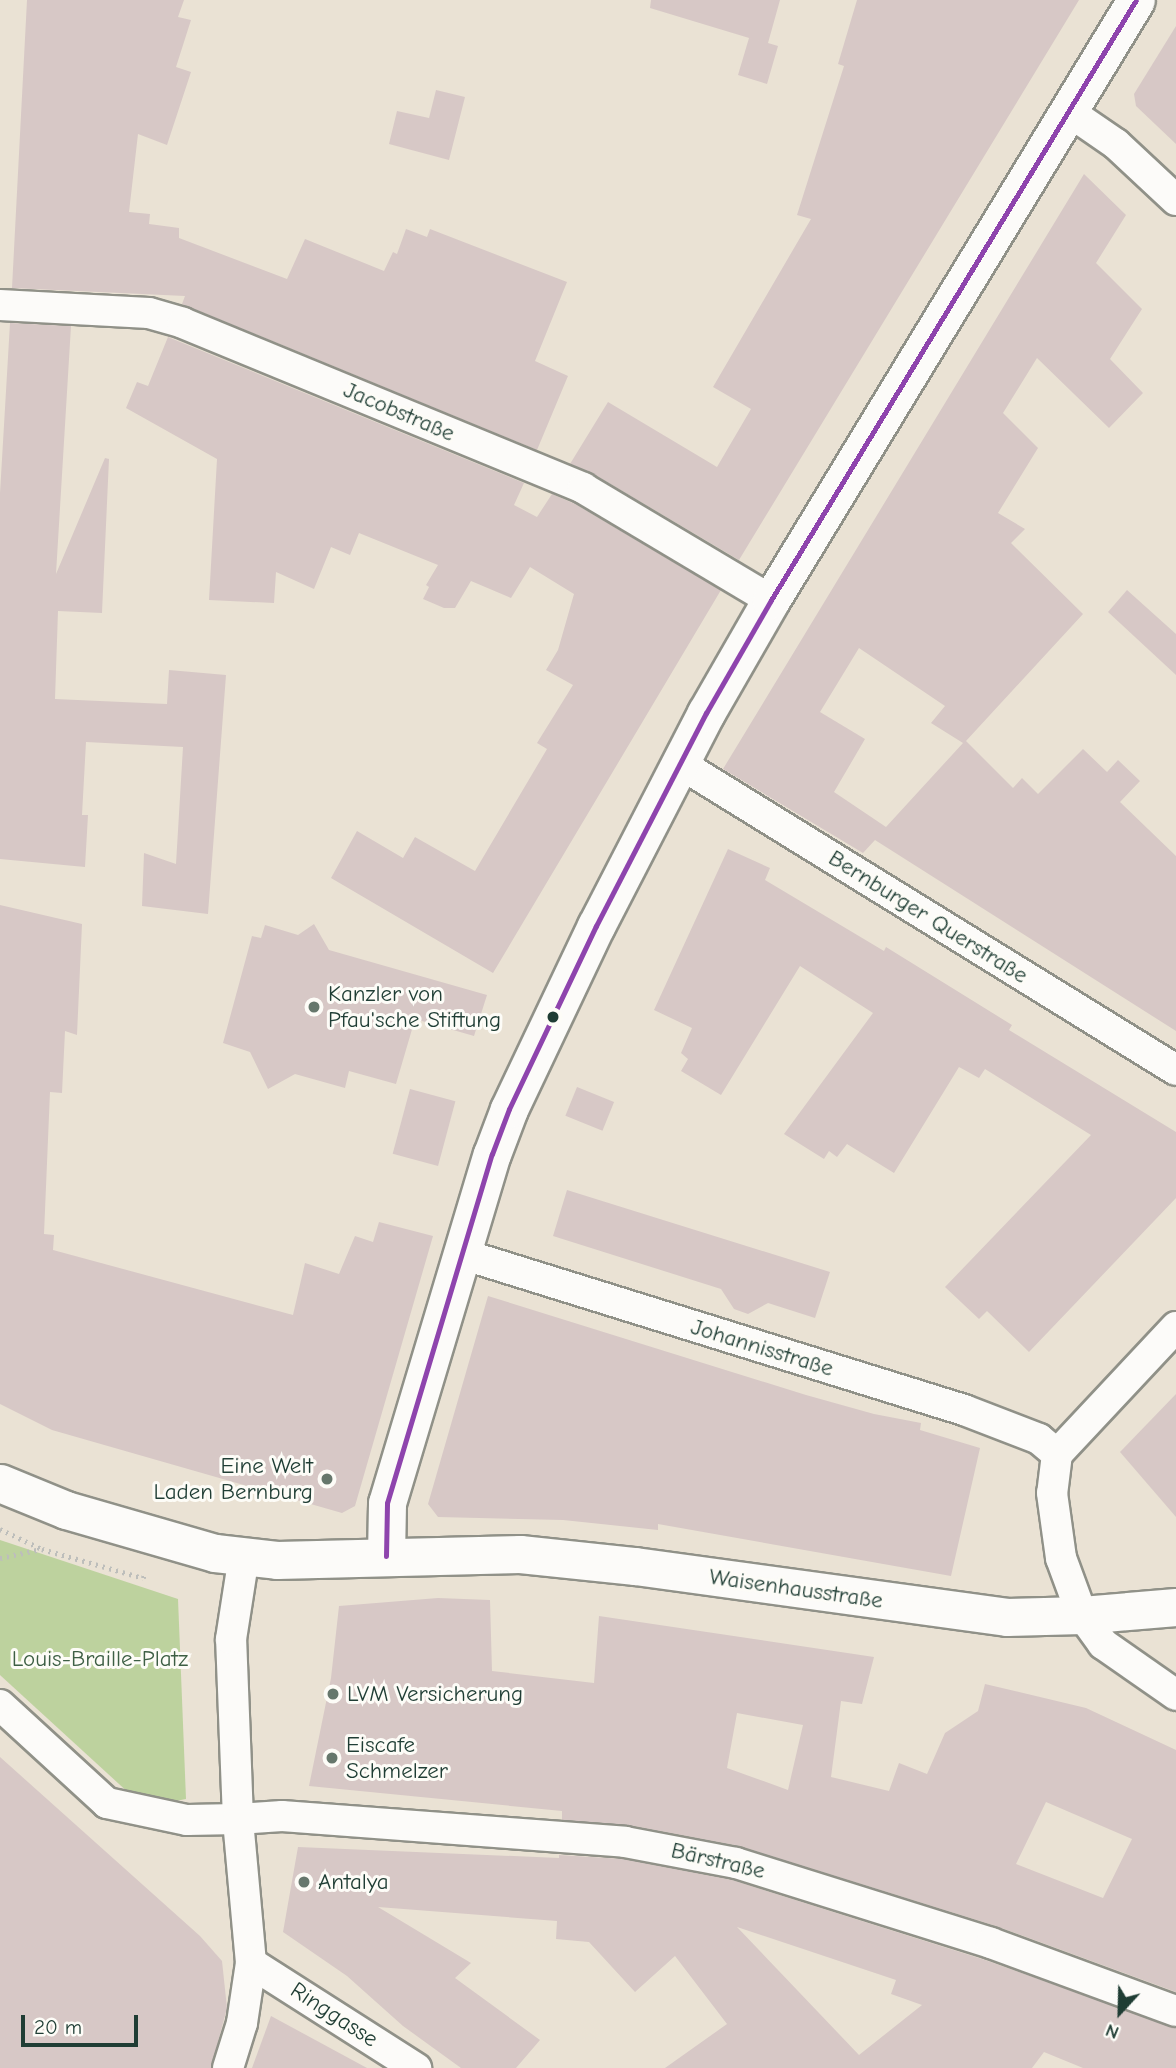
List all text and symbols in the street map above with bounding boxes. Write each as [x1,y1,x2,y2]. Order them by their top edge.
street label: Jacobstraße [339,376,459,448]
street label: Bernburger Querstraße [823,844,1033,990]
place label: Kanzler von Pfau'sche Stiftung [328,980,501,1034]
marker: Kanzler von Pfau'sche Stiftung [306,999,322,1015]
unlabelled marker [546,1010,560,1024]
street label: Johannisstraße [687,1313,837,1383]
place label: Eine Welt Laden Bernburg [154,1452,313,1506]
marker: Eine Welt Laden Bernburg [319,1471,335,1487]
street label: Waisenhausstraße [707,1563,885,1615]
park label: Louis-Braille-Platz [12,1645,188,1673]
place label: LVM Versicherung [347,1680,523,1708]
marker: LVM Versicherung [325,1686,341,1702]
place label: Eiscafe Schmelzer [346,1731,448,1785]
marker: Eiscafe Schmelzer [324,1750,340,1766]
street label: Bärstraße [668,1837,768,1885]
place label: Antalya [318,1868,389,1896]
marker: Antalya [296,1874,312,1890]
street label: Ringgasse [285,1977,383,2053]
north arrow [1085,1977,1155,2047]
scale bar [24,2002,142,2046]
text: 20 m [34,2015,82,2039]
text: N [1102,2019,1122,2044]

